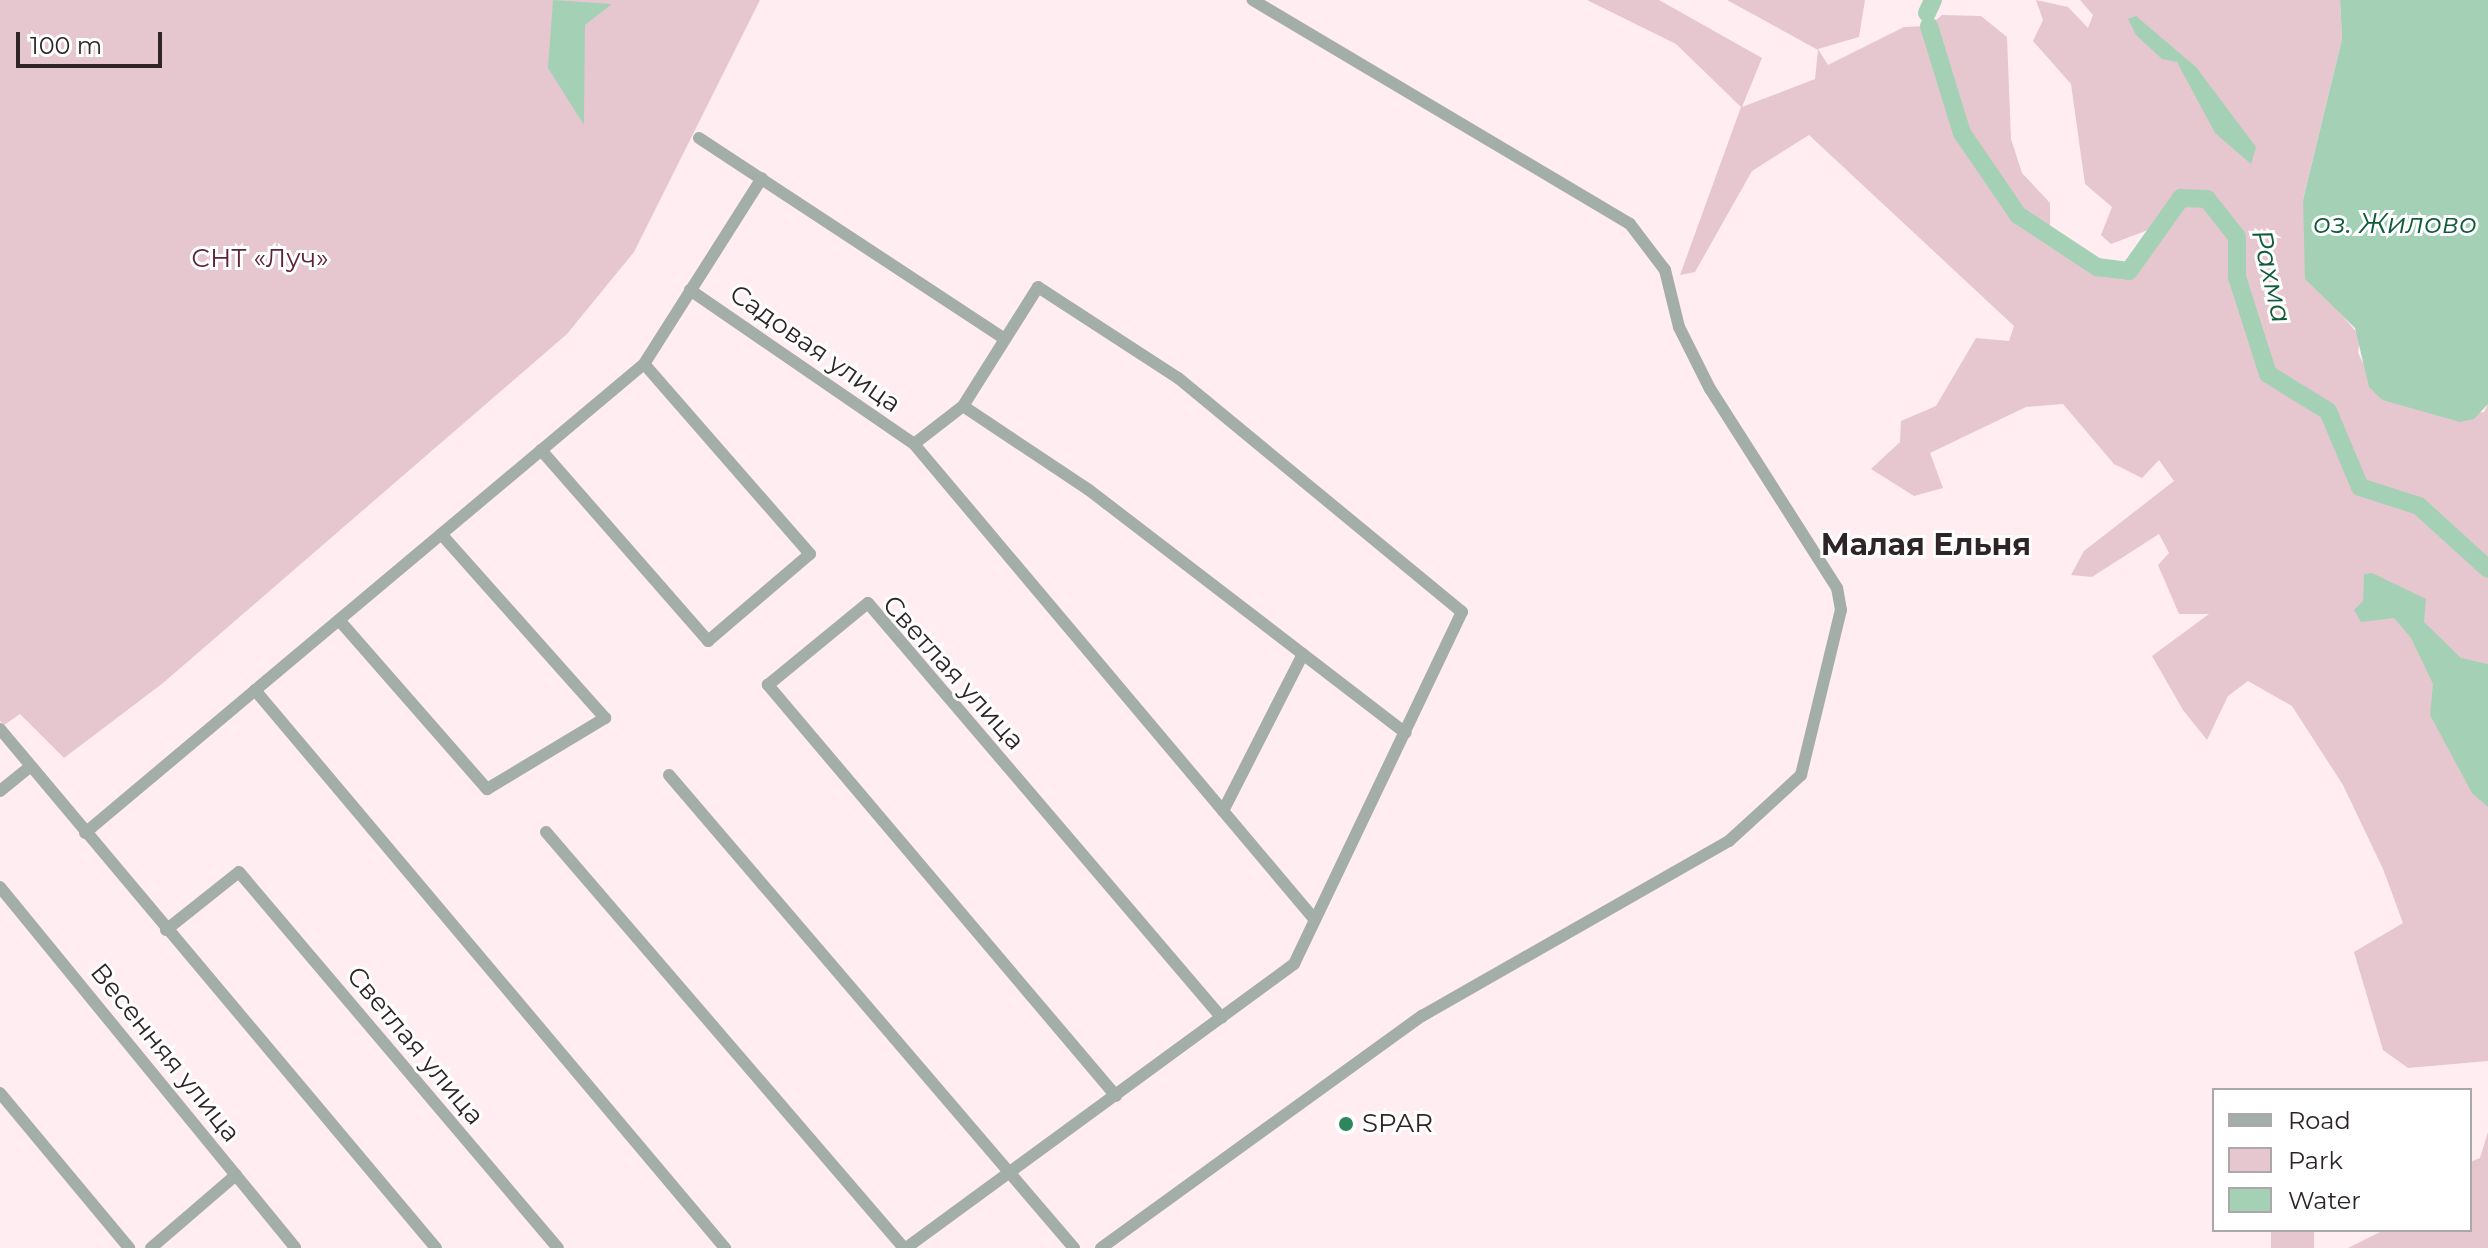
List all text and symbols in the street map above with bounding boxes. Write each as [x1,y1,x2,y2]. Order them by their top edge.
scale bar [20,16,166,66]
text: 100 m [30,31,102,60]
water label: оз. Жилово [2313,206,2477,240]
water label: Рахма [2245,226,2299,326]
park label: СНТ «Луч» [191,243,329,275]
street label: Садовая улица [723,278,907,420]
district label: Малая Ельня [1821,527,2031,563]
street label: Светлая улица [876,589,1030,757]
street label: Весенняя улица [83,957,247,1149]
street label: Светлая улица [340,961,490,1131]
legend [2212,1088,2472,1232]
text: Road [2288,1106,2351,1135]
place label: SPAR [1362,1108,1433,1140]
marker: SPAR [1337,1115,1355,1133]
text: Park [2288,1146,2343,1175]
text: Water [2288,1186,2361,1215]

